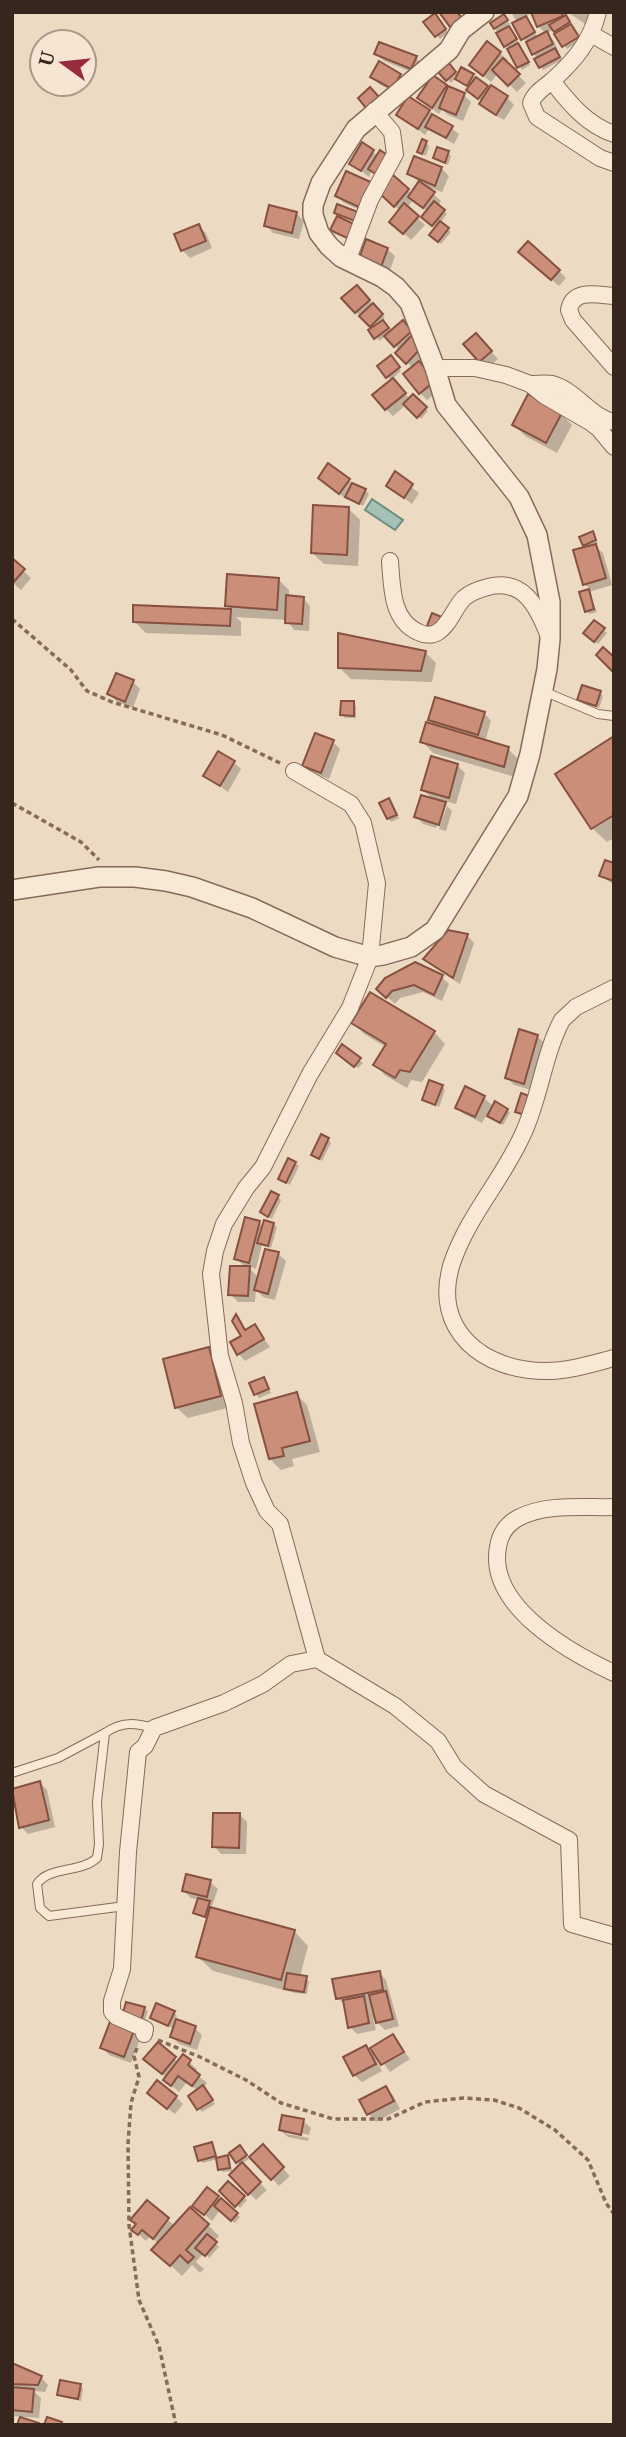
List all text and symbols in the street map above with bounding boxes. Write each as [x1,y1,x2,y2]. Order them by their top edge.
north arrow [28,28,98,98]
text: U [32,48,61,69]

